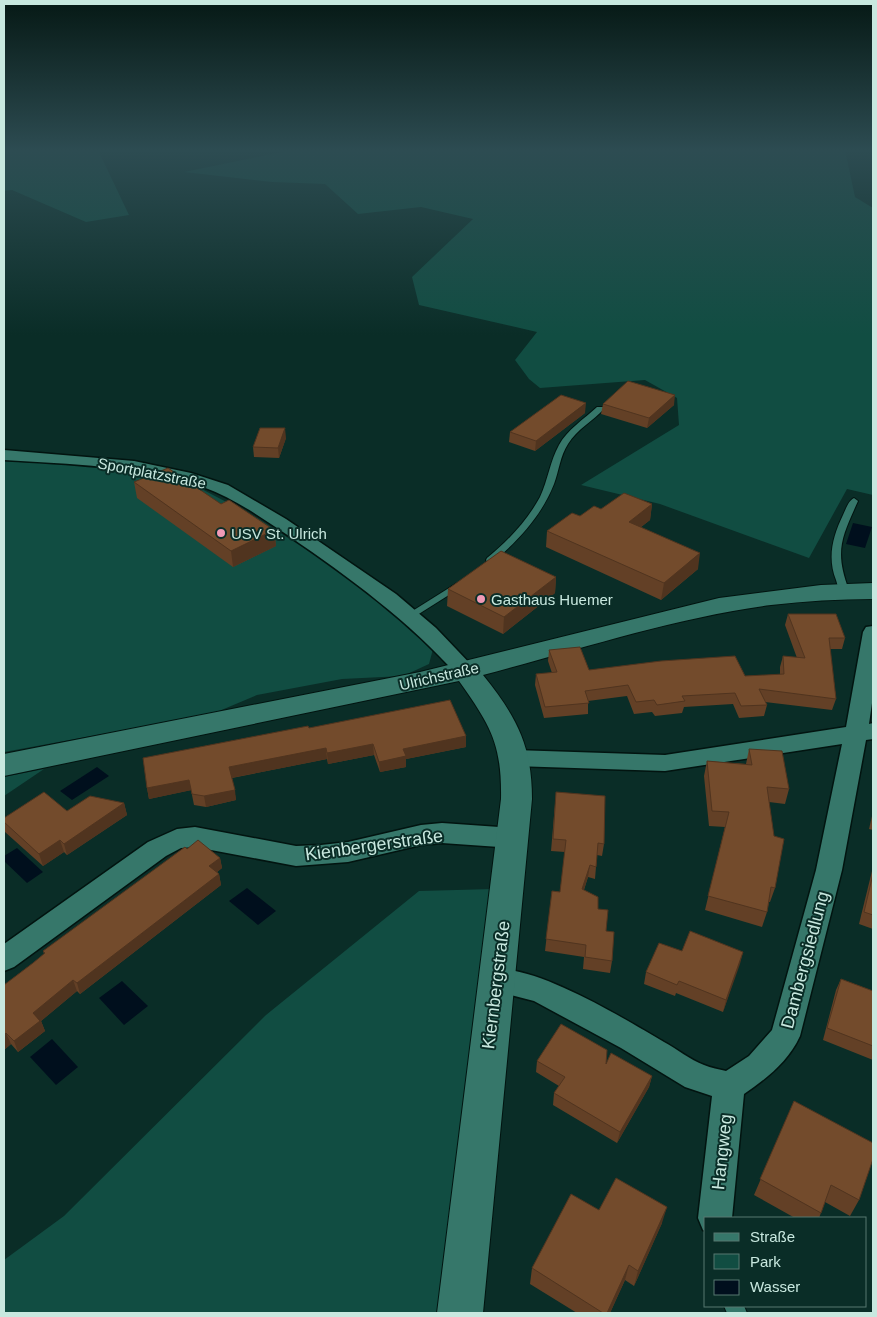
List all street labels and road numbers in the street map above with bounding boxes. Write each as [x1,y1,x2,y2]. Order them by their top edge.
street label: Sportplatzstraße [96,454,208,492]
street label: Ulrichstraße [398,659,480,693]
street label: Kienbergerstraße [304,825,444,865]
street label: Dambergsiedlung [777,889,833,1031]
street label: Kiernbergstraße [478,920,514,1050]
street label: Hangweg [708,1113,736,1191]

